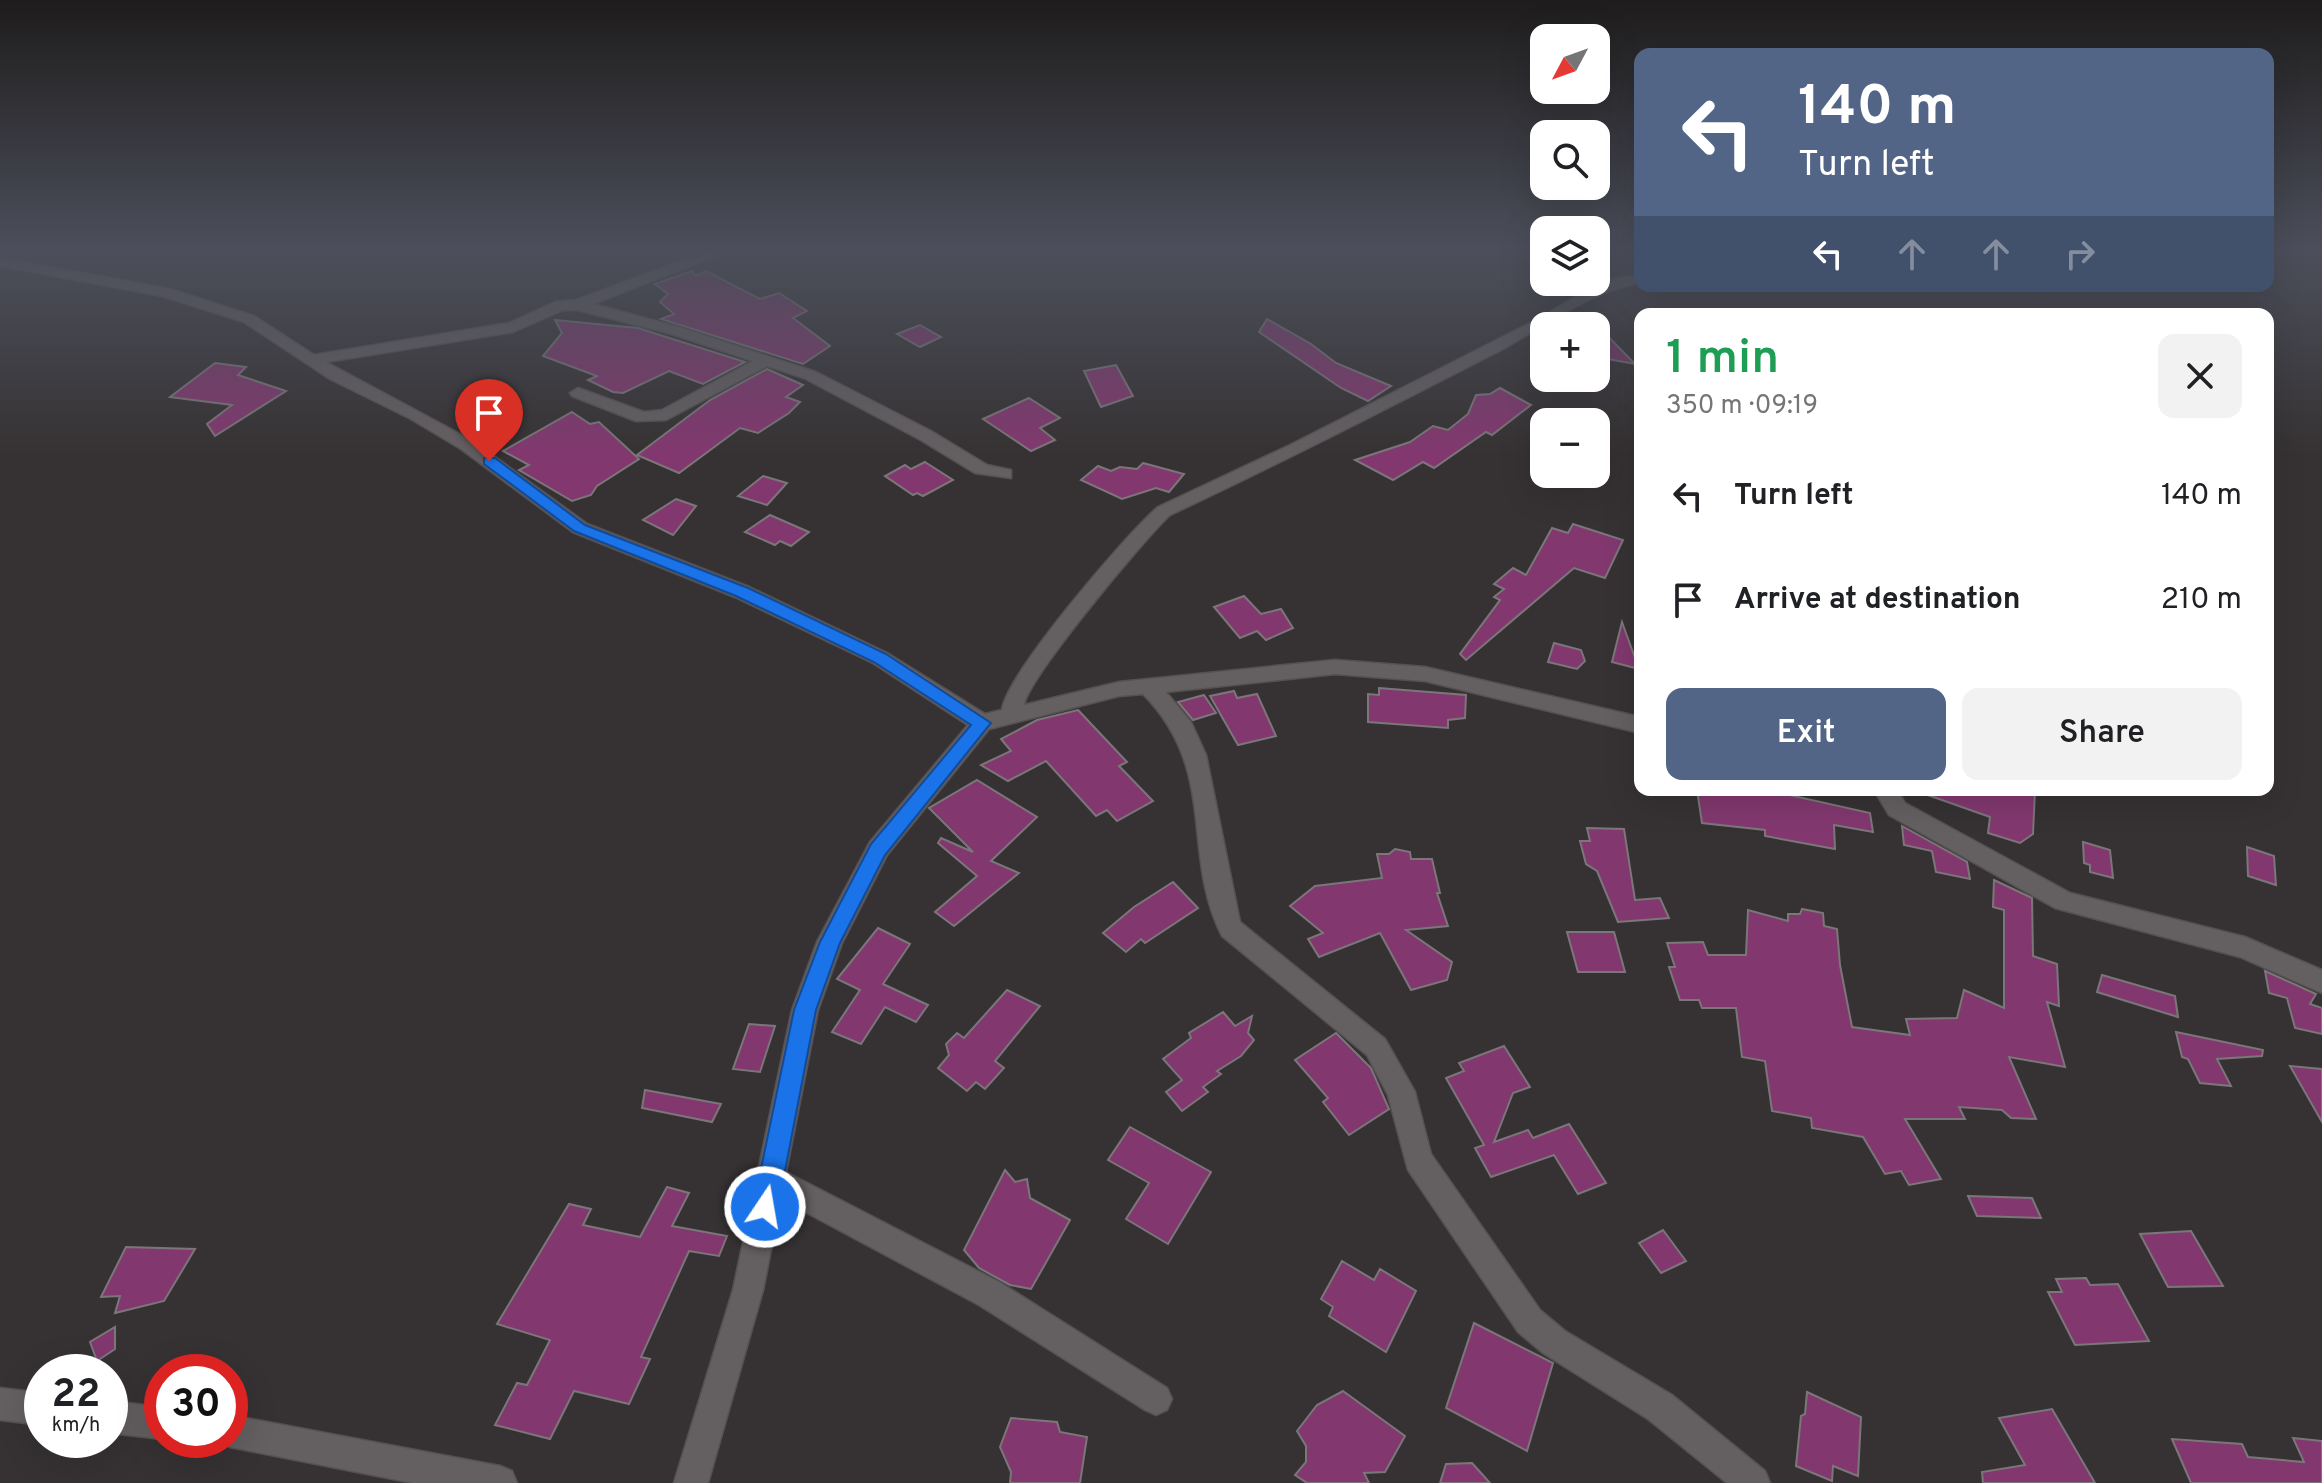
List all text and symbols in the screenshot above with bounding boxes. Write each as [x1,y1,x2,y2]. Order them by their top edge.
north arrow [1530,24,1610,104]
map controls [1530,24,1610,488]
text: 140 m [1798,74,1956,144]
icon: left [1666,80,1770,184]
button: search [1530,120,1610,200]
text: Turn left [1798,143,1935,189]
button: layers [1530,216,1610,296]
icon: left [1806,232,1850,276]
icon: ahead [1890,232,1934,276]
icon: ahead [1974,232,2018,276]
icon: right [2058,232,2102,276]
button: + [1530,312,1610,392]
text: 1 min [1666,330,1779,390]
button: close [2158,334,2242,418]
pin [455,379,523,461]
text: 350 m · 09:19 [1666,390,1818,423]
icon: arrive [467,391,511,435]
button: − [1530,408,1610,488]
icon: left [1666,474,1710,518]
text: Turn left [1734,478,1854,515]
text: 140 m [2161,478,2242,515]
icon: arrive [1666,578,1710,622]
text: Arrive at destination [1734,582,2020,619]
text: 210 m [2161,582,2242,619]
button: Exit [1666,688,1946,780]
button: Share [1962,688,2242,780]
position arrow [723,1165,807,1249]
speed limit sign: 30 [144,1354,248,1458]
text: 22 [52,1371,100,1421]
text: km/h [52,1413,100,1439]

